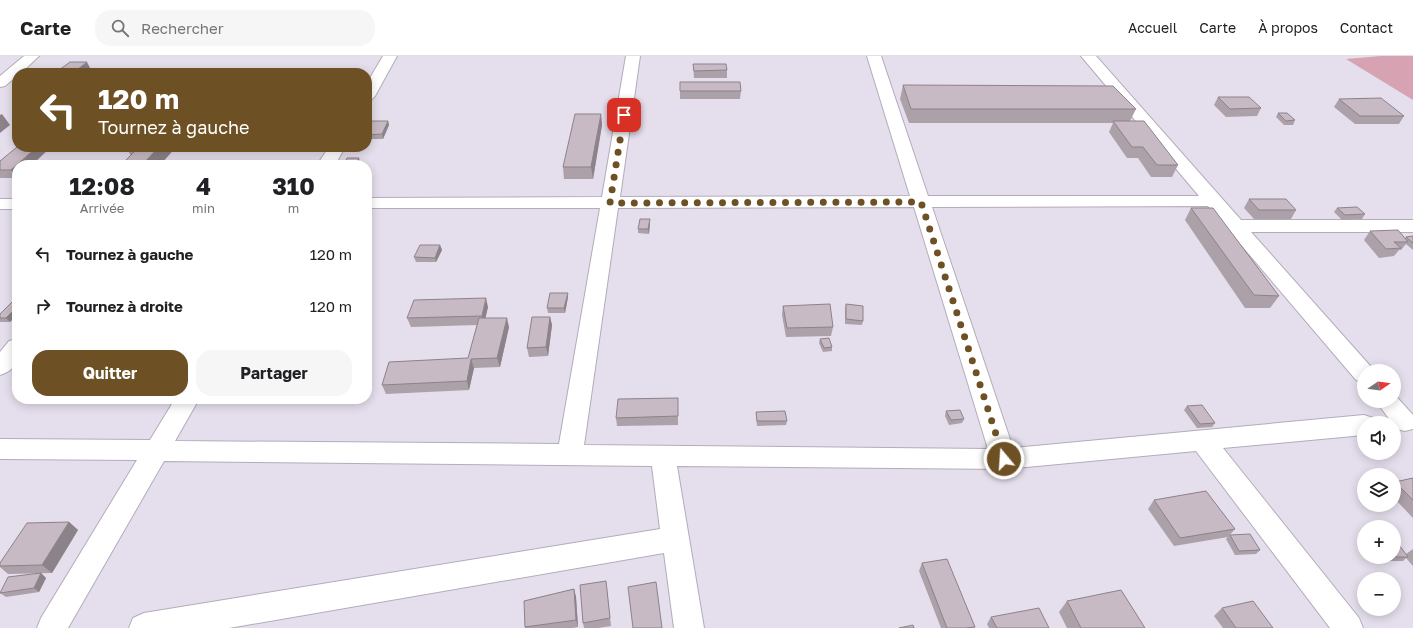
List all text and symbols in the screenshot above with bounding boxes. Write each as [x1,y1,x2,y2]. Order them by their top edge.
search box [95,10,375,46]
text: Carte [20,16,71,39]
icon: search [109,17,131,39]
text: Rechercher [141,19,224,37]
text: Accueil [1128,19,1177,36]
text: Carte [1199,19,1236,36]
text: À propos [1258,19,1318,36]
text: Contact [1340,19,1393,36]
text: 120 m [98,82,179,115]
icon: left [32,84,84,136]
pin [607,98,641,132]
icon: arrive [613,104,635,126]
text: Tournez à gauche [98,116,250,138]
text: 12:08 [69,171,135,200]
text: 4 [196,171,211,200]
text: 310 [272,171,315,200]
text: Arrivée [80,200,124,216]
text: min [192,200,215,216]
text: m [288,200,299,216]
icon: left [32,243,54,265]
text: Tournez à gauche [66,245,193,263]
text: 120 m [310,245,352,263]
icon: right [32,295,54,317]
text: Tournez à droite [66,297,183,315]
text: 120 m [310,297,352,315]
button: Quitter [32,350,188,396]
button: Partager [196,350,352,396]
north arrow [1357,364,1401,408]
map controls [1357,364,1401,616]
button: sound [1357,416,1401,460]
position arrow [983,438,1025,480]
button: layers [1357,468,1401,512]
button: + [1357,520,1401,564]
button: − [1357,572,1401,616]

